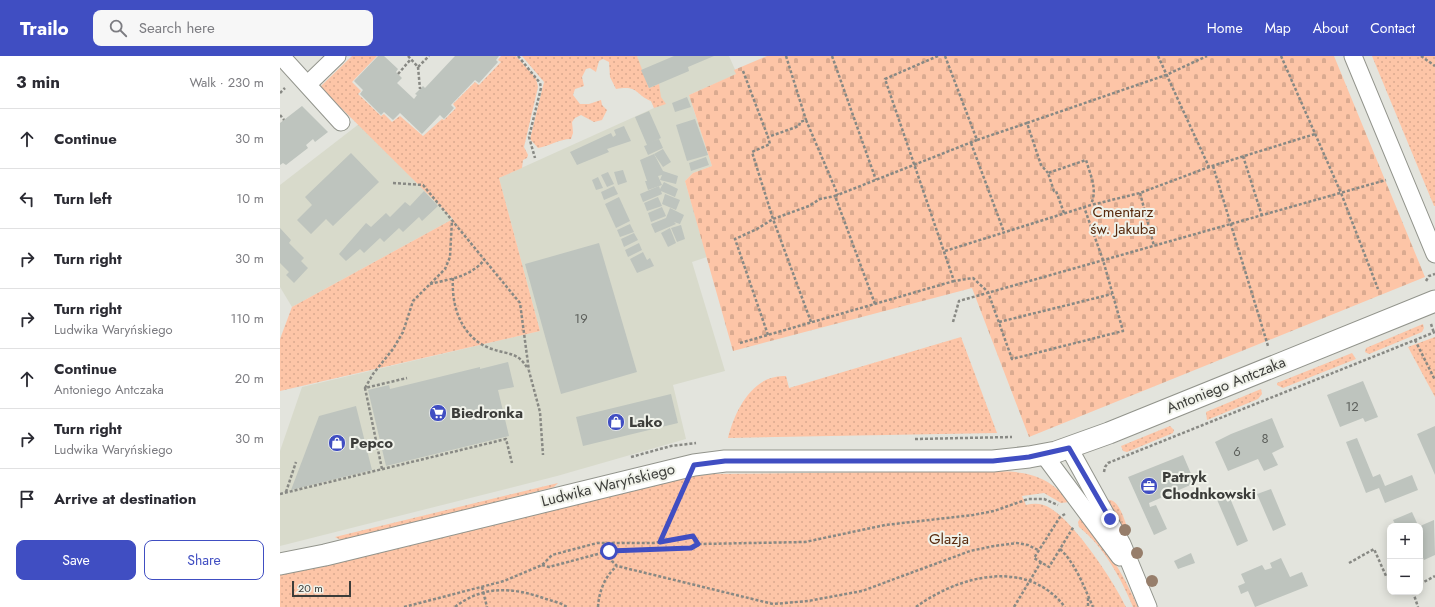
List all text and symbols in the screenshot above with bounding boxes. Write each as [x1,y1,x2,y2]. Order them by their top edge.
search box [93,10,373,46]
text: Trailo [20,15,69,42]
icon: search [107,17,129,39]
text: Search here [139,17,215,39]
text: Home [1207,18,1243,38]
text: Map [1265,18,1291,38]
text: About [1313,18,1348,38]
text: Contact [1370,18,1415,38]
text: 3 min [16,70,60,94]
text: Walk · 230 m [189,73,264,92]
icon: ahead [16,128,38,150]
text: Continue [54,128,117,150]
text: 30 m [235,129,264,148]
icon: left [16,188,38,210]
text: Turn left [54,188,112,210]
text: 10 m [236,189,264,208]
park label: Cmentarz św. Jakuba [1090,201,1156,240]
icon: right [16,248,38,270]
text: Turn right [54,248,122,270]
text: 30 m [235,249,264,268]
text: Turn right [54,298,122,320]
icon: right [16,308,38,330]
text: 110 m [230,309,264,328]
house number: 19 [574,309,588,328]
text: Ludwika Waryńskiego [54,320,173,339]
street label: Antoniego Antczaka [1163,351,1289,419]
text: Continue [54,358,117,380]
icon: ahead [16,368,38,390]
text: 20 m [235,369,264,388]
text: Antoniego Antczaka [54,380,164,399]
house number: 12 [1345,397,1359,416]
place label: Biedronka [451,402,523,424]
supermarket icon: Biedronka [428,403,448,423]
place label: Lako [629,411,662,433]
shop icon: Lako [606,412,626,432]
text: Turn right [54,418,122,440]
icon: right [16,428,38,450]
text: 30 m [235,429,264,448]
house number: 8 [1261,429,1269,448]
place label: Pepco [350,432,393,454]
shop icon: Pepco [327,433,347,453]
text: Ludwika Waryńskiego [54,440,173,459]
house number: 6 [1233,442,1241,461]
street label: Ludwika Waryńskiego [539,458,677,512]
place label: Patryk Chodnkowski [1162,466,1256,505]
office icon: Patryk Chodnkowski [1139,476,1159,496]
icon: arrive [16,488,38,510]
text: Arrive at destination [54,488,196,510]
route end [1101,510,1119,528]
map controls [1387,523,1423,595]
button: + [1387,523,1423,559]
park label: Glazja [929,528,969,550]
button: Save [16,540,136,580]
button: Share [144,540,264,580]
route start [600,542,618,560]
button: − [1387,559,1423,595]
scale bar [292,579,351,598]
text: 20 m [298,580,323,596]

